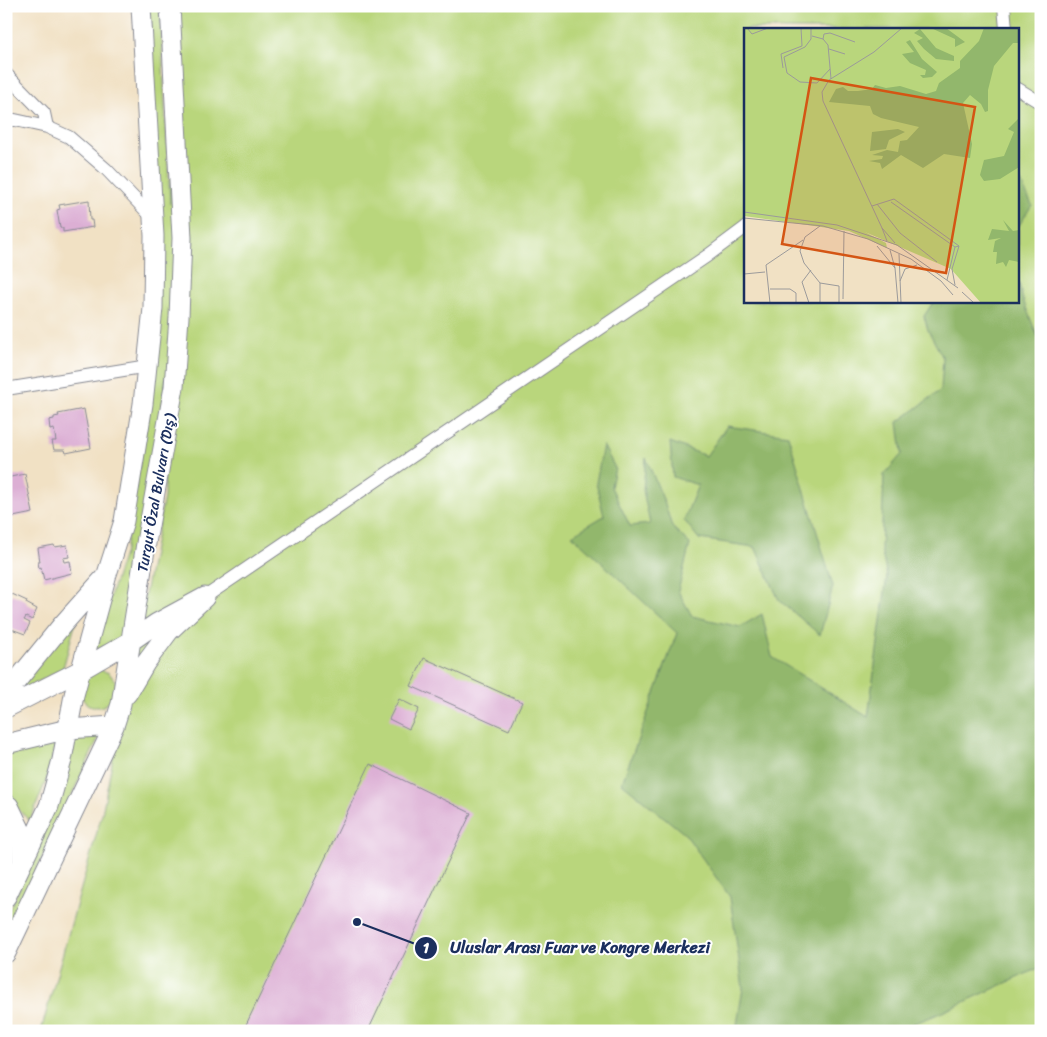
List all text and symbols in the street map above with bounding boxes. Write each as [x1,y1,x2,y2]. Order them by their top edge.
inset map [744,28,1020,302]
street label: Turgut Özal Bulvarı (Dış) [129,411,183,574]
callout: Uluslar Arası Fuar ve Kongre Merkezi [414,932,720,963]
text: Uluslar Arası Fuar ve Kongre Merkezi [450,933,711,962]
text: 1 [423,935,430,961]

